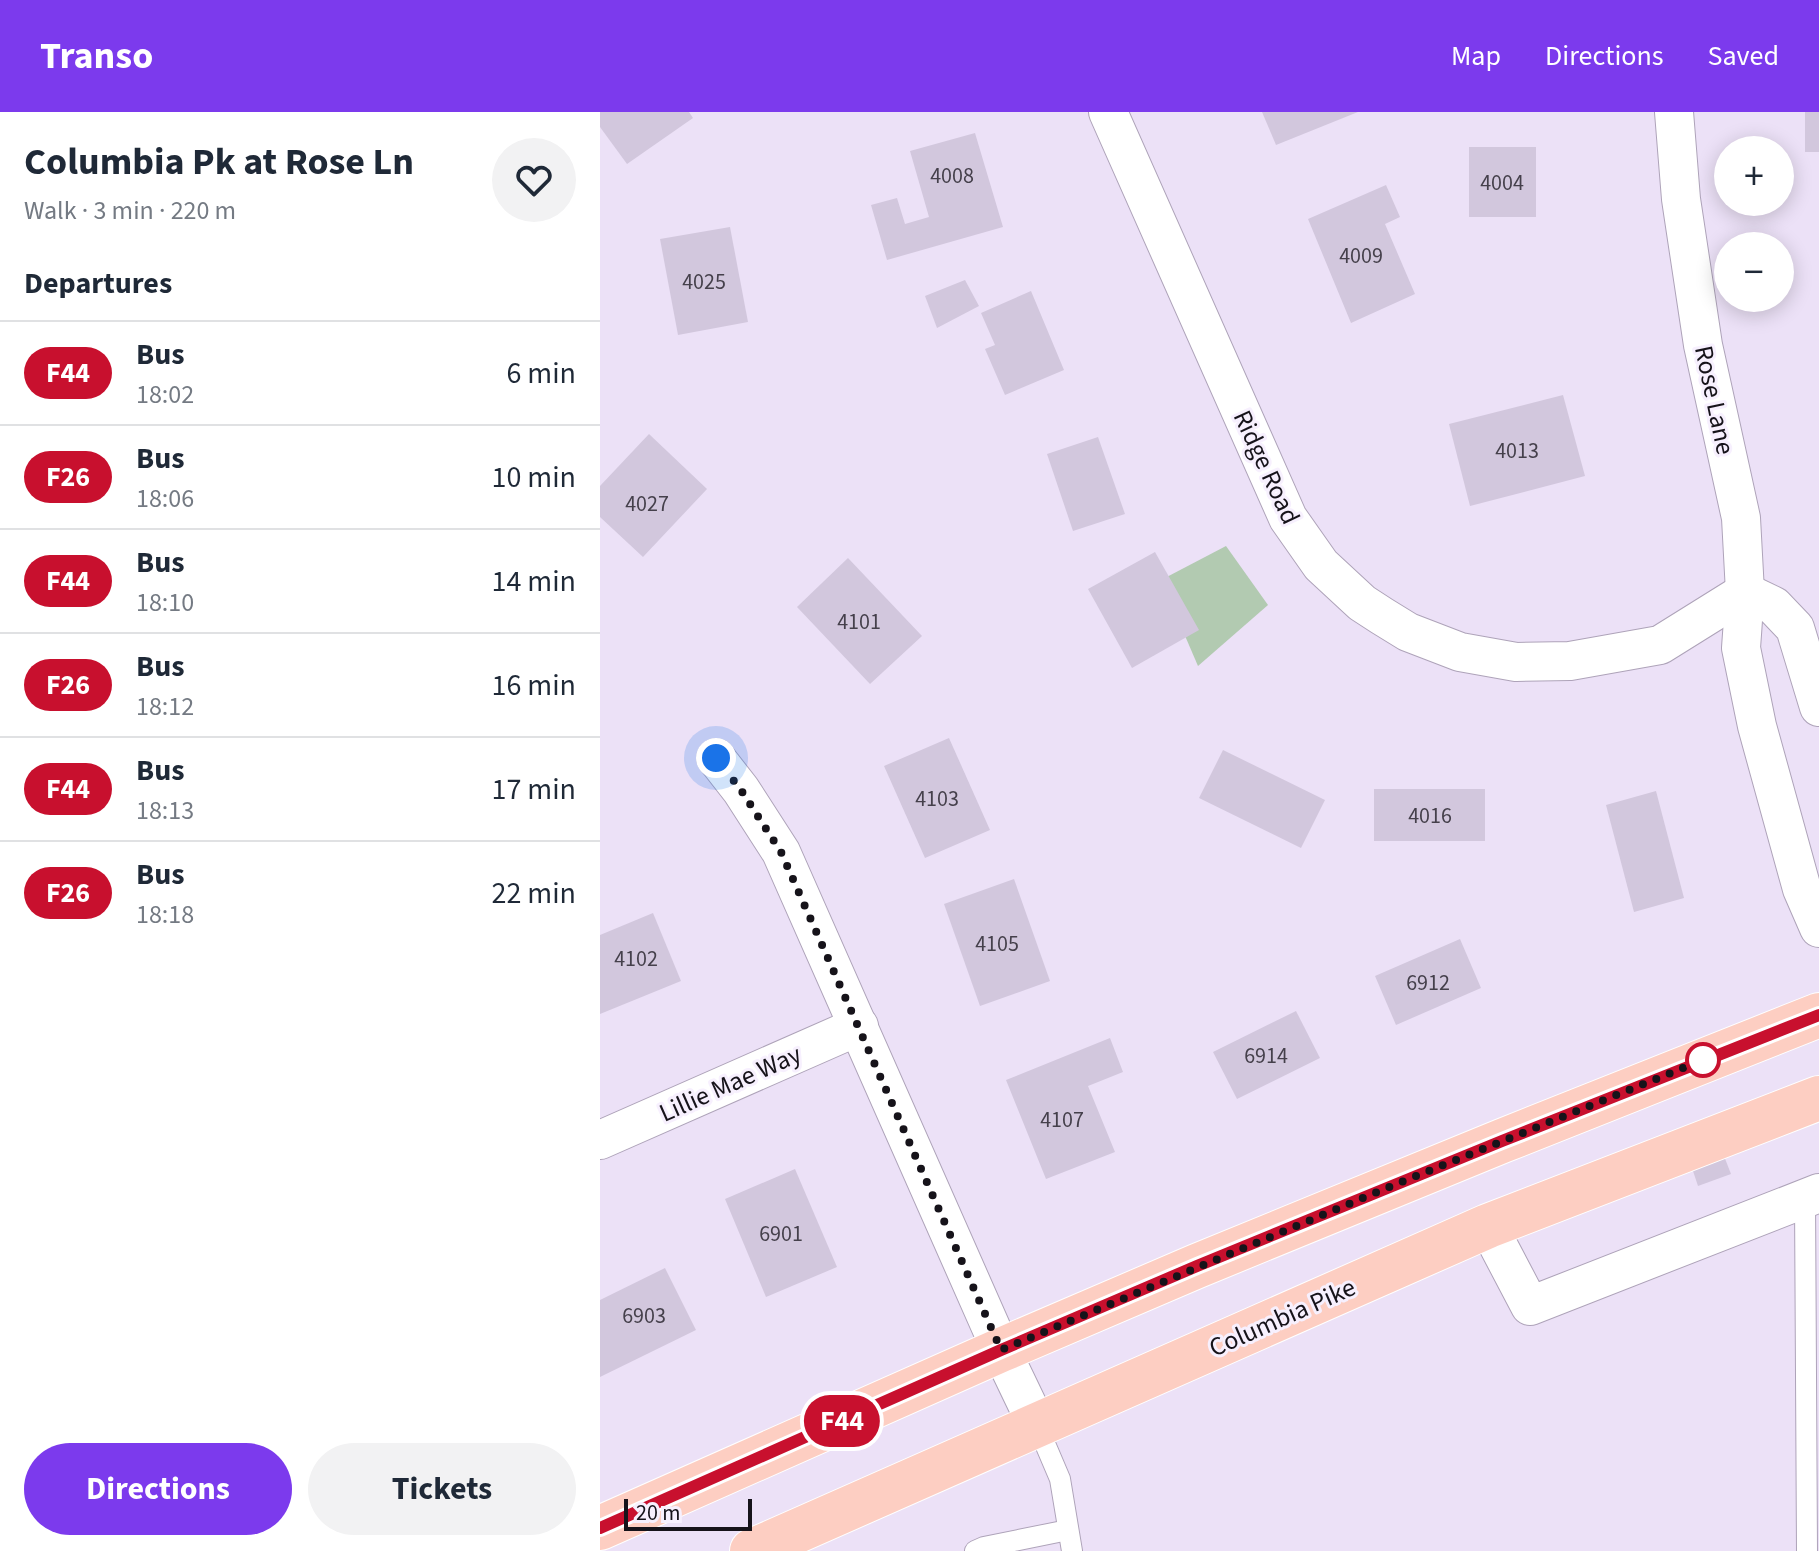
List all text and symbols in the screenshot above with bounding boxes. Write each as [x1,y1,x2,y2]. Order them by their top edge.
text: Transo [40,29,153,83]
text: Map [1451,36,1501,76]
text: Directions [1545,36,1664,76]
text: Saved [1708,36,1779,76]
text: Columbia Pk at Rose Ln [24,135,414,189]
map controls [1714,136,1794,312]
button: + [1714,136,1794,216]
button: heart [492,138,576,222]
house number: 4008 [930,160,974,192]
house number: 4004 [1480,167,1524,199]
text: Walk · 3 min · 220 m [24,192,236,229]
button: − [1714,232,1794,312]
house number: 4009 [1339,240,1383,272]
text: Departures [24,262,172,305]
house number: 4025 [682,266,726,298]
text: Bus [136,333,184,376]
street label: Rose Lane [1685,342,1744,458]
text: 6 min [506,352,576,395]
text: F44 [46,353,90,393]
text: 18:02 [136,376,194,413]
street label: Ridge Road [1224,404,1309,530]
house number: 4013 [1495,435,1539,467]
text: Bus [136,437,184,480]
text: 10 min [492,456,576,499]
text: F26 [46,457,90,497]
text: 18:06 [136,480,194,517]
house number: 4027 [625,488,669,520]
text: Bus [136,541,184,584]
text: 14 min [492,560,576,603]
text: F44 [46,561,90,601]
text: 18:10 [136,584,194,621]
house number: 4101 [837,606,881,638]
text: Bus [136,645,184,688]
text: 16 min [492,664,576,707]
text: F26 [46,665,90,705]
text: 18:12 [136,688,194,725]
your location [696,738,736,778]
text: Bus [136,749,184,792]
text: 17 min [492,768,576,811]
text: F44 [46,769,90,809]
house number: 4103 [915,783,959,815]
text: 18:13 [136,792,194,829]
house number: 4016 [1408,800,1452,832]
text: Bus [136,853,184,896]
text: 22 min [492,872,576,915]
text: F26 [46,873,90,913]
text: 18:18 [136,896,194,933]
house number: 4105 [975,928,1019,960]
house number: 4102 [614,943,658,975]
house number: 6912 [1406,967,1450,999]
street label: Lillie Mae Way [653,1036,807,1131]
house number: 6914 [1244,1040,1288,1072]
unlabelled marker [1686,1043,1720,1077]
house number: 4107 [1040,1104,1084,1136]
house number: 6901 [759,1218,803,1250]
street label: Columbia Pike [1203,1269,1361,1366]
house number: 6903 [622,1300,666,1332]
line badge: F44 [796,1395,888,1447]
text: F44 [820,1401,864,1441]
button: Directions [24,1443,292,1535]
button: Tickets [308,1443,576,1535]
scale bar [624,1495,752,1531]
text: 20 m [636,1497,681,1529]

